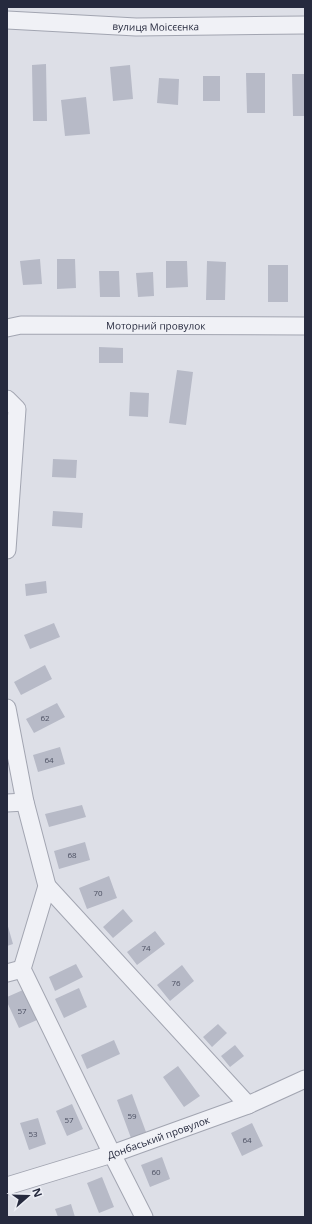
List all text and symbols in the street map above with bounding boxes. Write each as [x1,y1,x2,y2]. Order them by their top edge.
street label: вулиця Моісєєнка [112,19,199,34]
street label: Моторний провулок [106,318,206,333]
house number: 62 [40,712,50,723]
house number: 64 [44,754,54,765]
house number: 68 [67,849,77,860]
house number: 70 [93,887,103,898]
house number: 74 [141,942,151,953]
house number: 76 [171,977,181,988]
house number: 57 [17,1005,27,1016]
house number: 59 [127,1110,137,1121]
street label: Донбаський провулок [105,1112,212,1162]
house number: 57 [64,1114,74,1125]
house number: 53 [28,1128,38,1139]
house number: 64 [242,1134,252,1145]
house number: 60 [151,1166,161,1177]
north arrow [8,1176,48,1216]
text: N [29,1186,46,1199]

